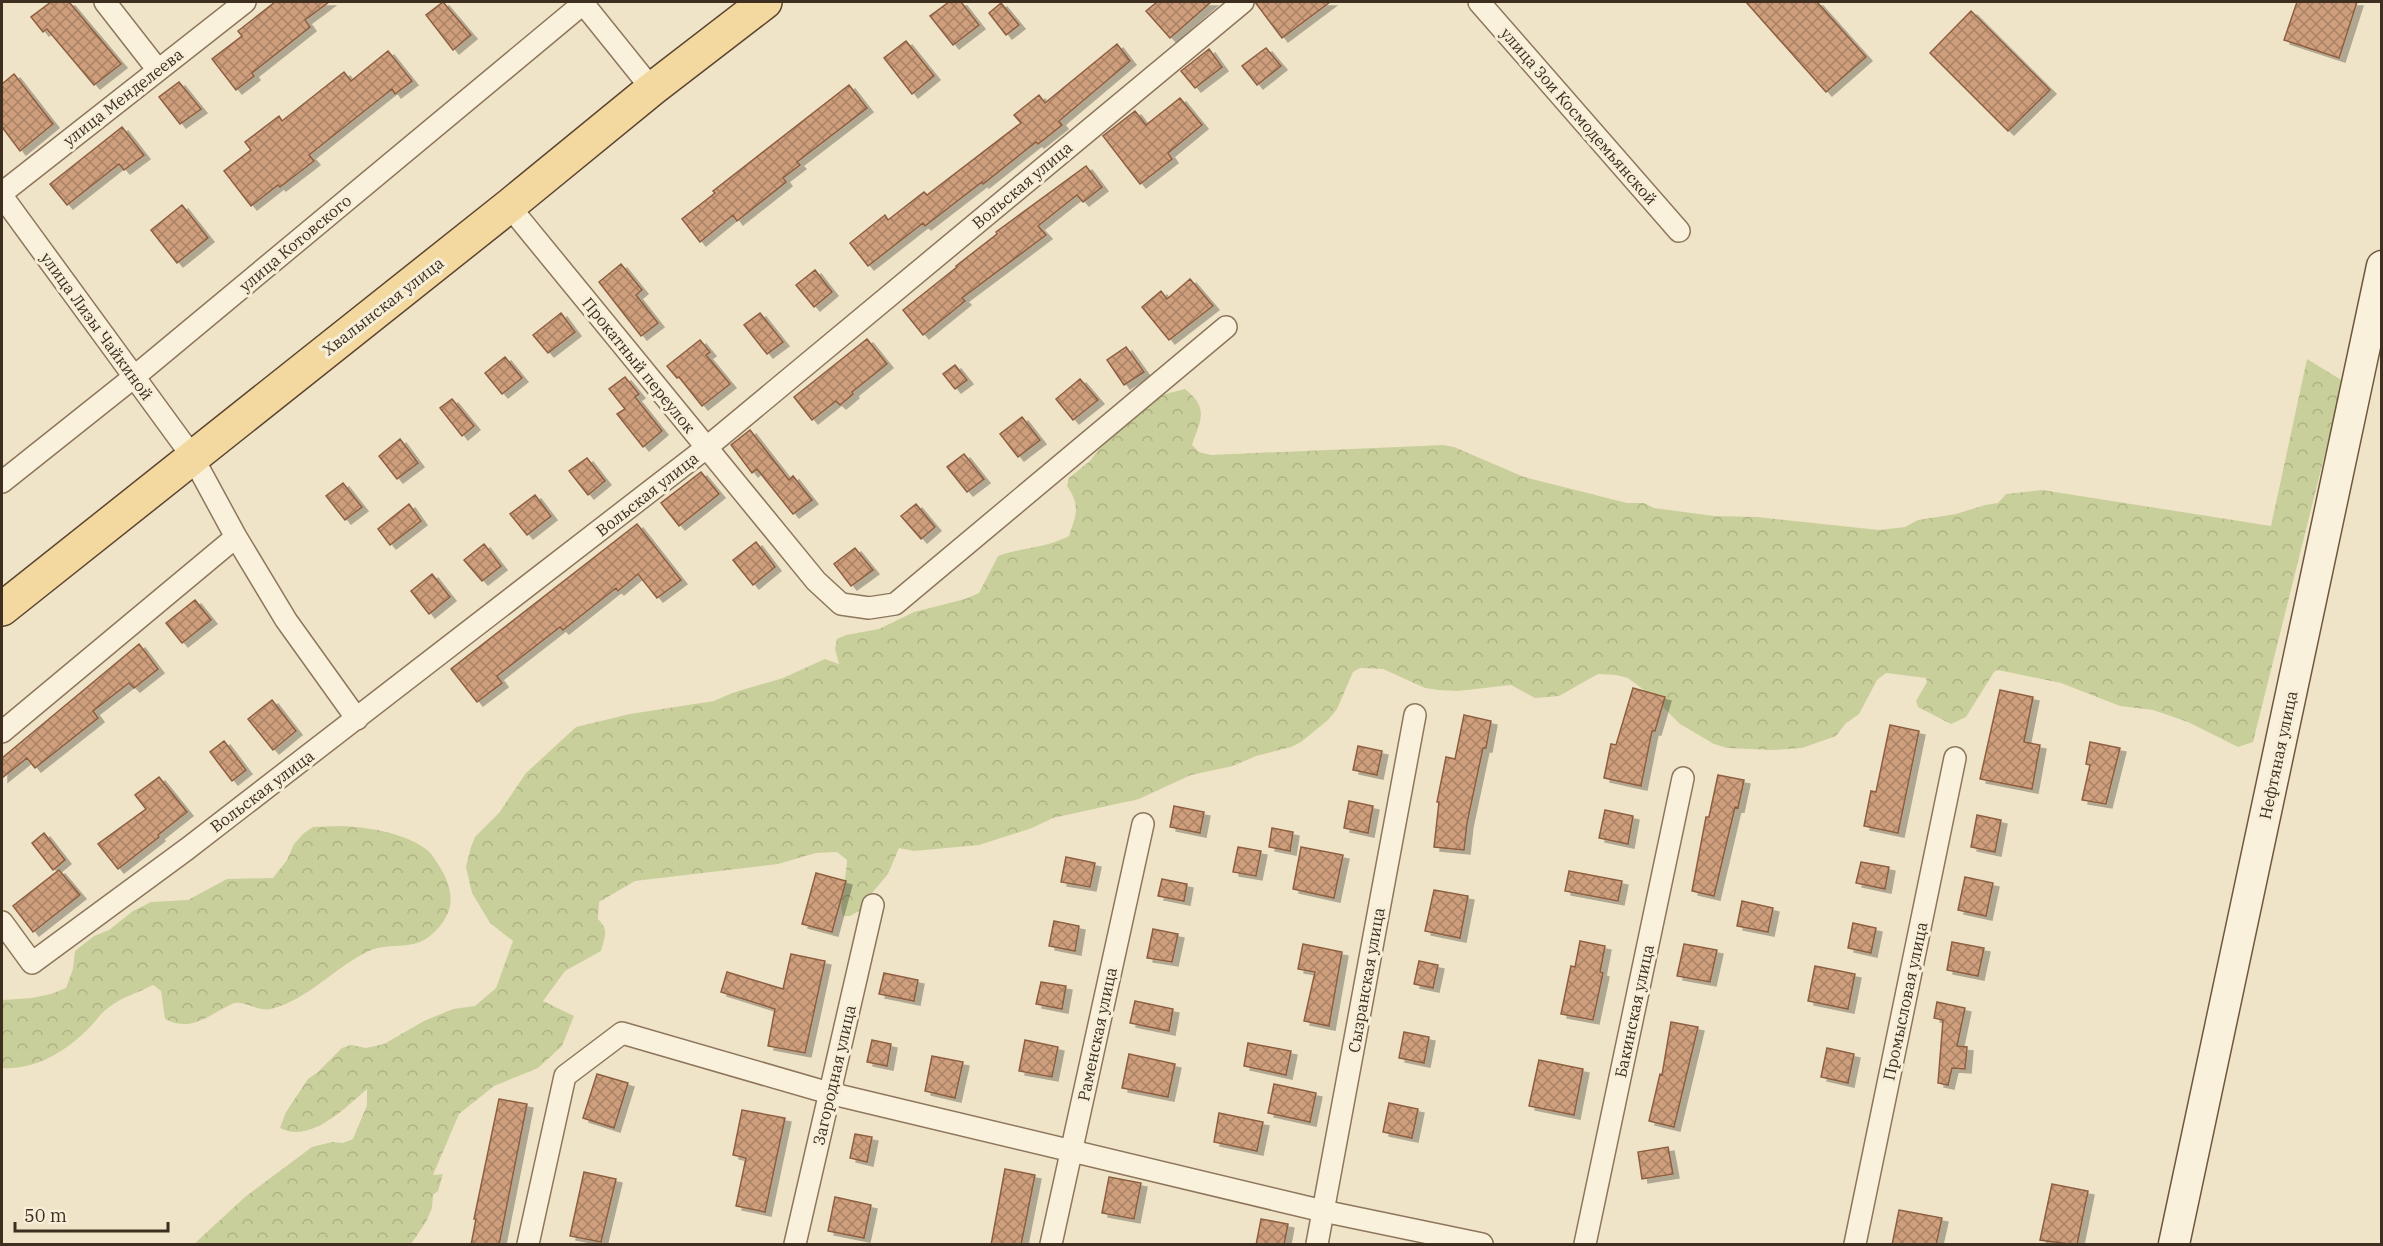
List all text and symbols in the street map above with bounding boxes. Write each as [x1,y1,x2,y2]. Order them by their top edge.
street label: улица Зои Космодемьянской [1496,23,1662,209]
street label: улица Менделеева [59,44,187,150]
street label: Вольская улица [968,137,1076,233]
street label: улица Котовского [235,190,355,296]
street label: улица Лизы Чайкиной [37,248,157,404]
street label: Хвалынская улица [318,252,448,360]
street label: Прокатный переулок [578,293,700,437]
street label: Вольская улица [592,448,703,540]
street label: Нефтяная улица [2255,689,2301,821]
street label: Вольская улица [206,745,318,837]
street label: Сызранская улица [1343,906,1389,1054]
street label: Промысловая улица [1878,920,1932,1082]
street label: Бакинская улица [1610,942,1658,1079]
street label: Раменская улица [1073,965,1121,1103]
street label: Загородная улица [808,1003,860,1147]
scale bar [15,1195,168,1233]
text: 50 m [24,1204,67,1227]

